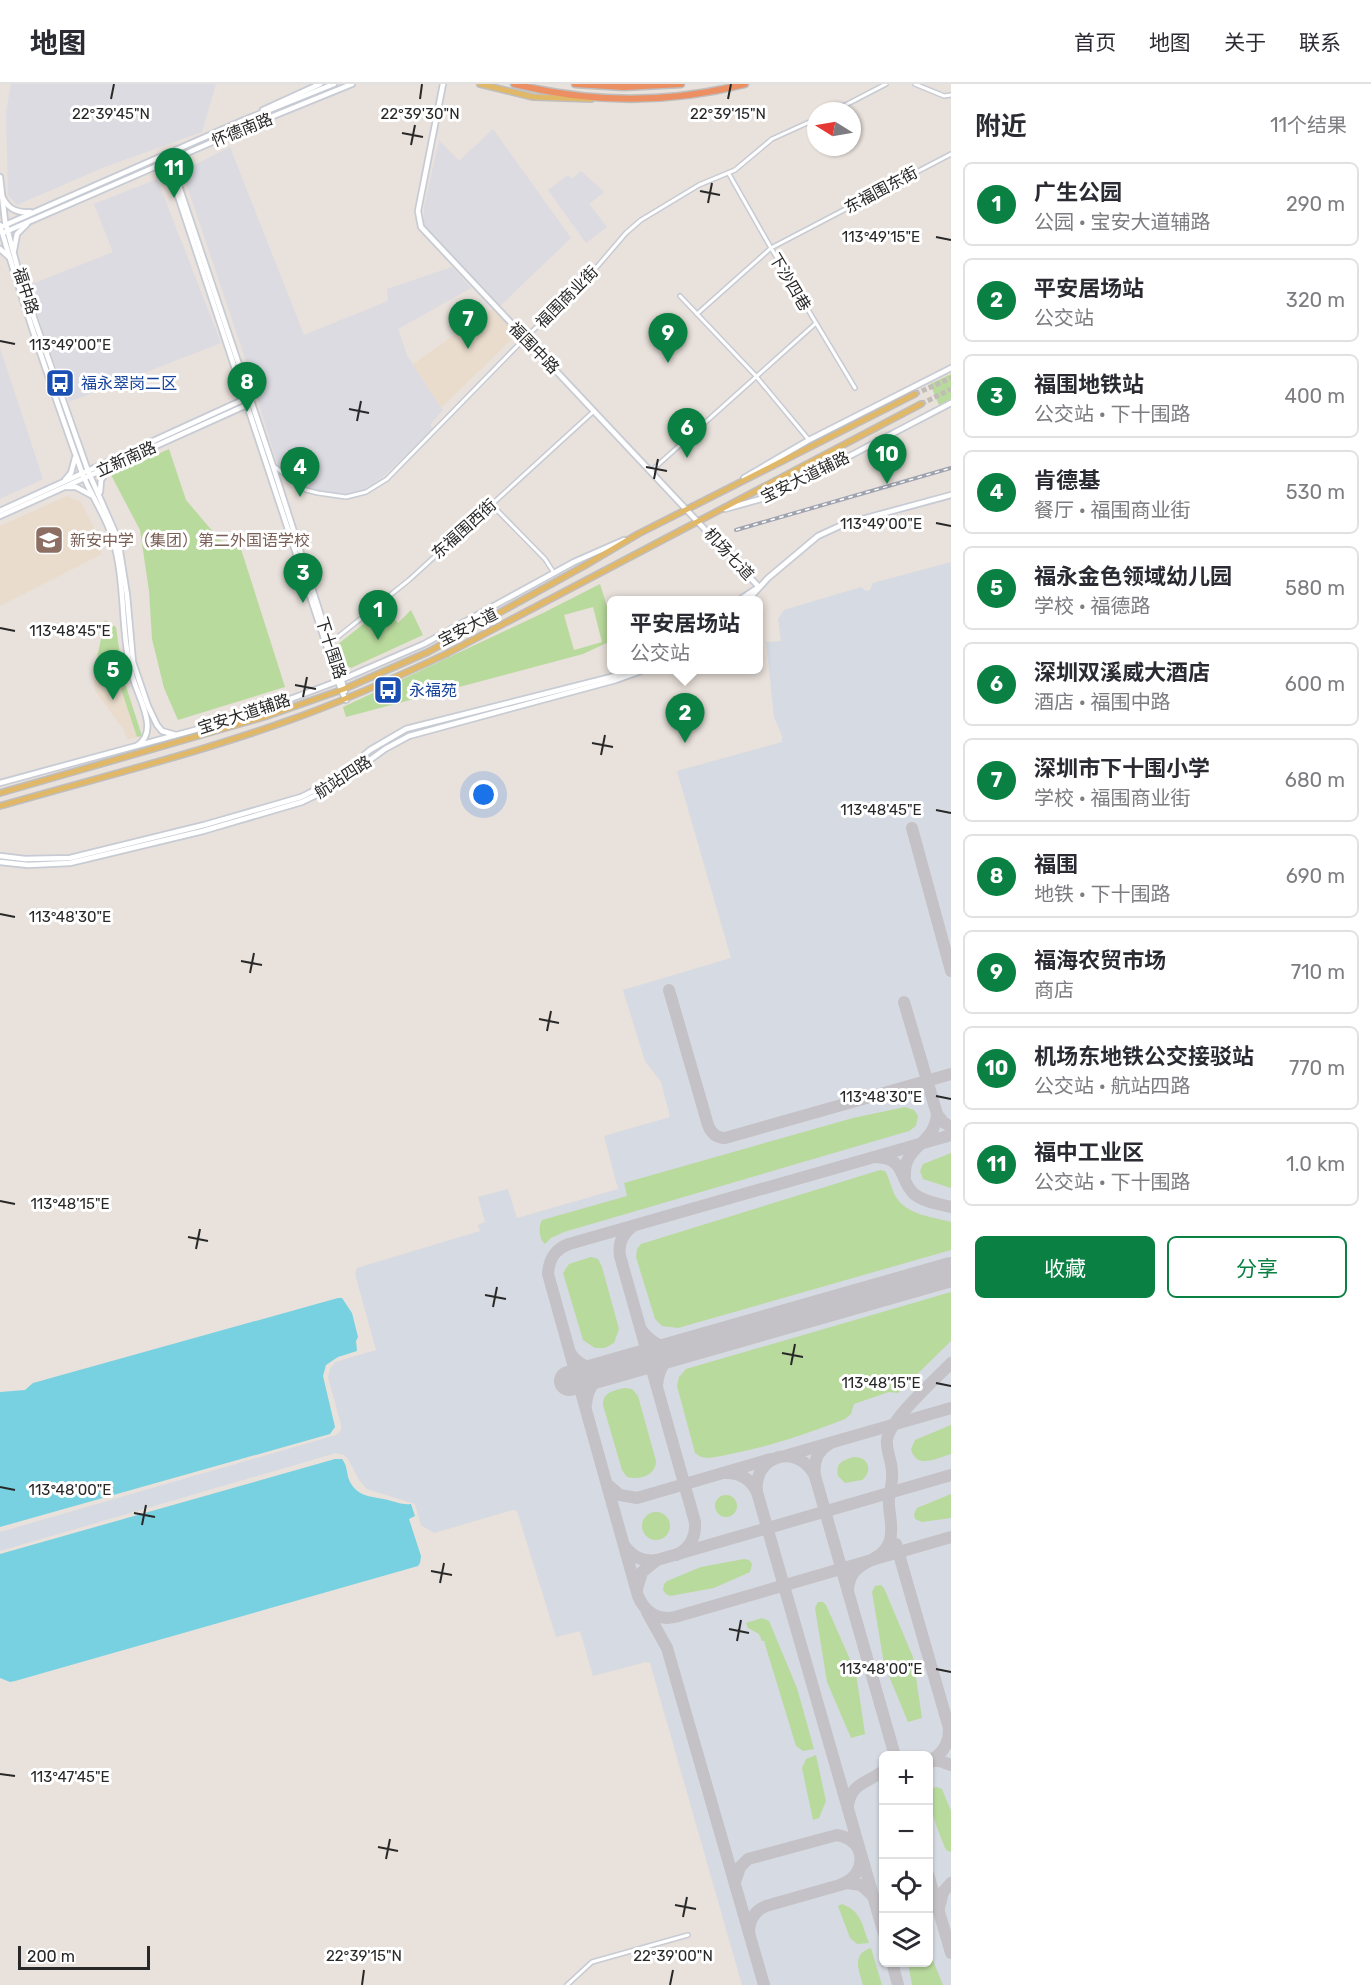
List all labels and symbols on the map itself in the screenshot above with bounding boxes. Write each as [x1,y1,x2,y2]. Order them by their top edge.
north arrow [807,102,861,156]
text: 22°39'45"N [72,105,150,123]
text: 22°39'30"N [380,105,460,123]
text: 22°39'15"N [690,105,766,123]
street label: 怀德南路 [209,109,275,151]
pin: 11 [154,148,194,198]
street label: 东福围东街 [841,163,921,217]
text: 113°49'15"E [842,228,920,246]
street label: 下沙四巷 [765,250,815,314]
street label: 福围商业街 [532,262,602,332]
street label: 福中路 [10,265,42,317]
pin: 7 [448,300,488,349]
pin: 9 [648,314,688,363]
street label: 福围中路 [505,318,563,378]
text: 113°49'00"E [29,336,111,354]
pin: 8 [228,362,266,412]
bus stop icon: 福永翠岗二区 [44,367,76,399]
place label: 福永翠岗二区 [81,374,177,393]
pin: 6 [668,408,706,458]
pin: 10 [868,434,906,484]
street label: 立新南路 [93,437,159,481]
street label: 宝安大道辅路 [758,447,852,507]
pin: 4 [280,448,320,497]
street label: 东福围西街 [428,495,500,563]
text: 113°49'00"E [840,515,922,533]
school or university icon: 新安中学（集团）第二外国语学校 [33,524,65,556]
street label: 机场七道 [700,524,758,584]
place label: 新安中学（集团）第二外国语学校 [70,531,310,550]
pin: 3 [284,554,322,603]
pin: 1 [358,590,398,640]
street label: 宝安大道 [435,604,501,650]
street label: 下十围路 [312,615,350,681]
text: 113°48'45"E [29,622,111,640]
pin: 5 [94,650,132,700]
bus stop icon: 永福苑 [372,674,404,706]
place label: 永福苑 [409,681,457,700]
street label: 宝安大道辅路 [195,690,293,738]
pin: 2 [666,694,704,743]
street label: 航站四路 [311,752,375,802]
your location [469,780,498,809]
text: 113°48'45"E [840,801,922,819]
text: 113°48'30"E [29,908,111,926]
text: 113°48'30"E [840,1088,922,1106]
text: 113°48'15"E [30,1195,110,1213]
text: 113°48'15"E [841,1374,921,1392]
text: 113°48'00"E [29,1481,111,1499]
text: 113°48'00"E [840,1660,922,1678]
text: 113°47'45"E [30,1768,110,1786]
scale bar [18,1943,150,1970]
text: 22°39'15"N [326,1947,402,1965]
text: 22°39'00"N [633,1947,713,1965]

